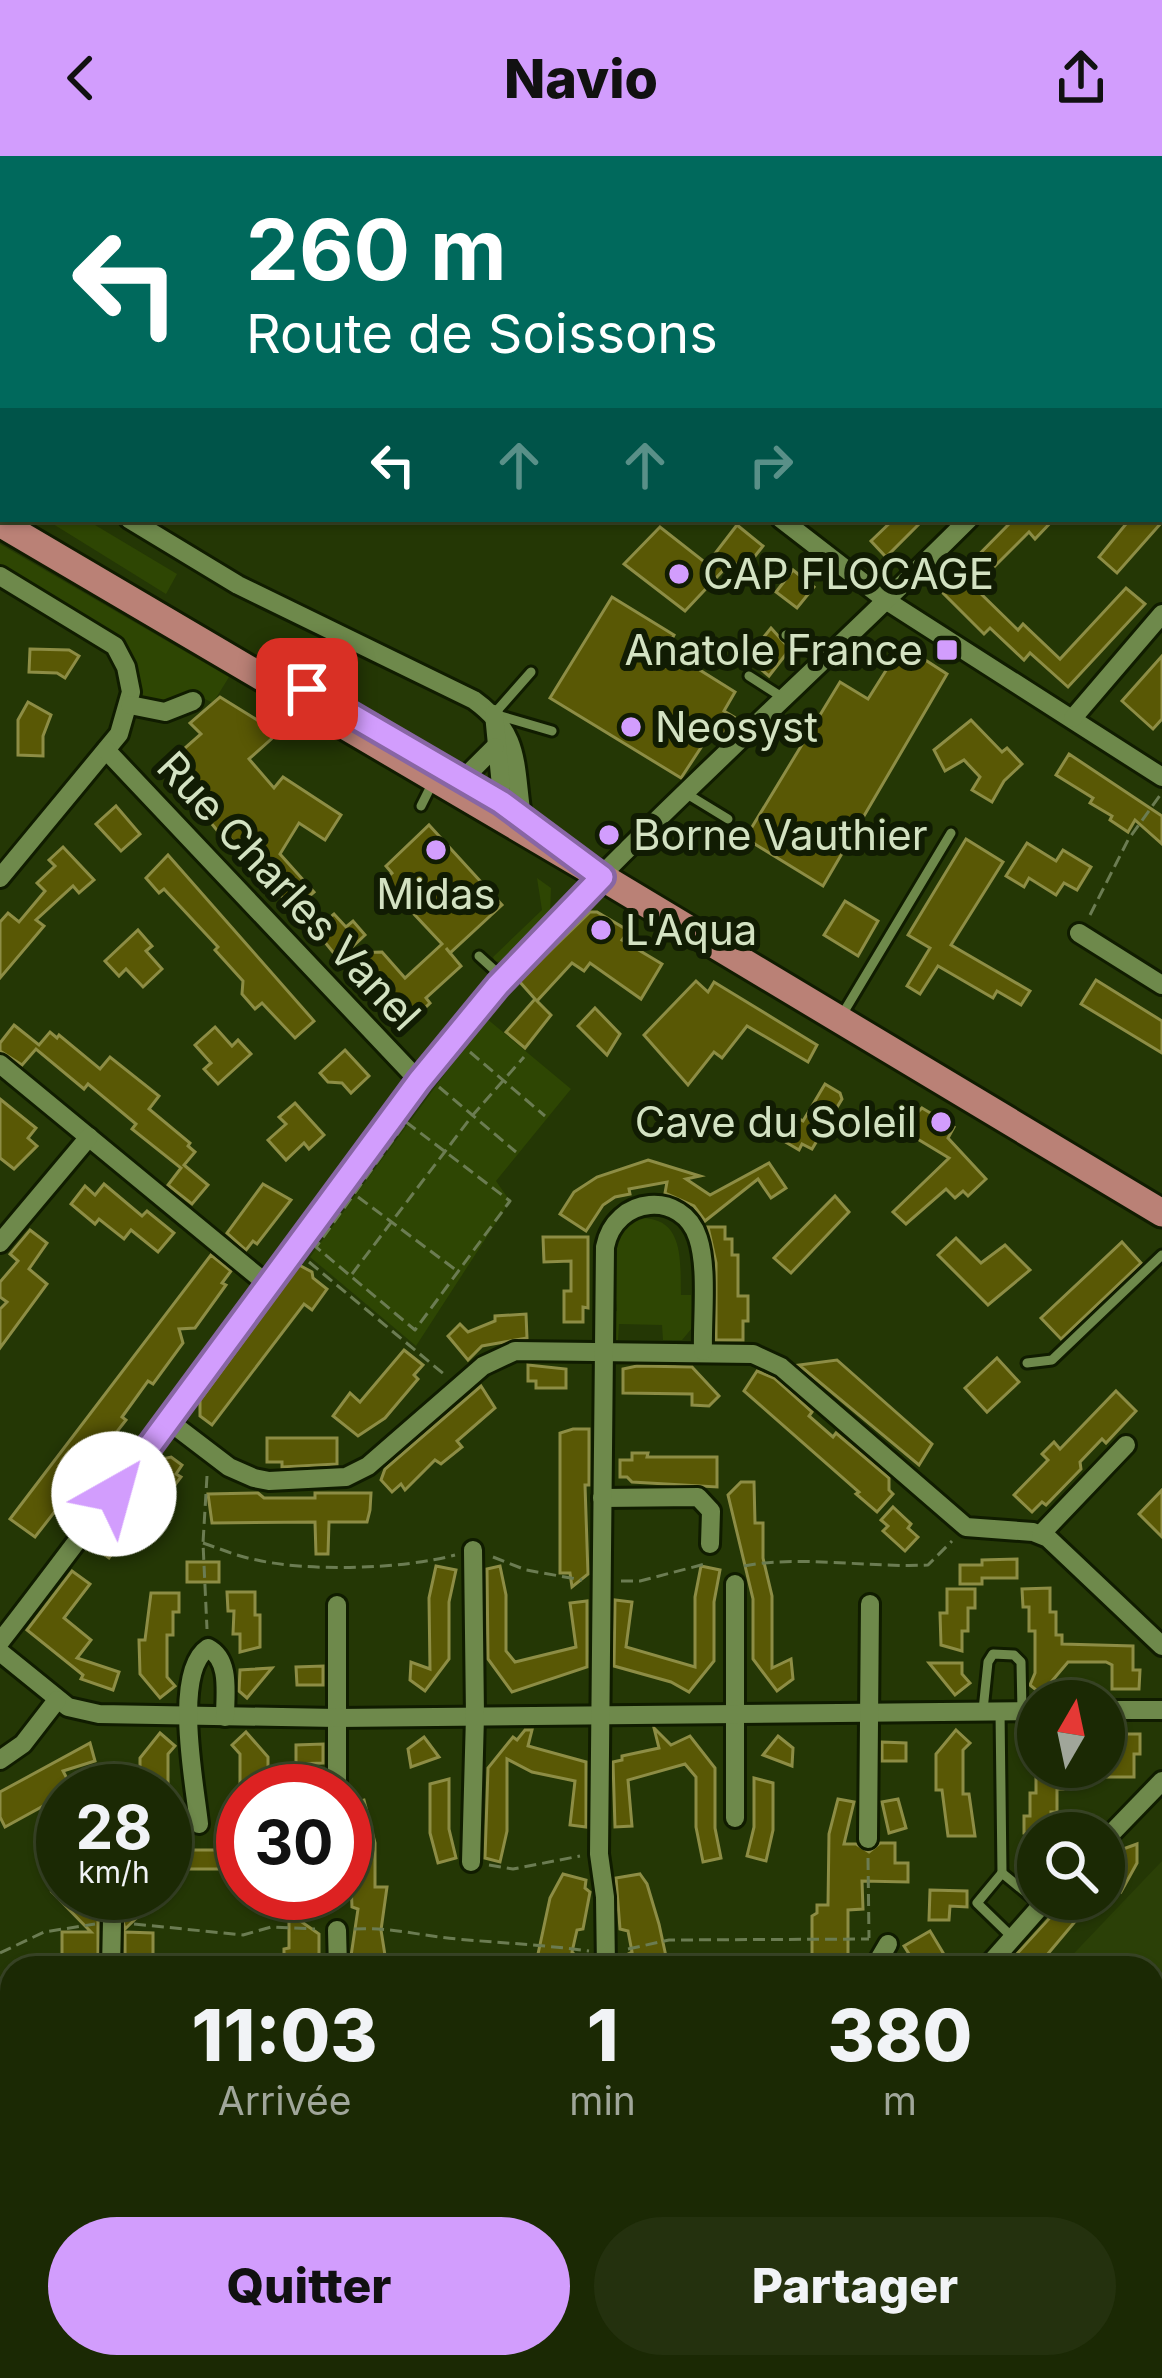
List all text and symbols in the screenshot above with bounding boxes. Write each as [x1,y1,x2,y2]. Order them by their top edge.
icon: back [48,45,114,111]
icon: share [1048,45,1114,111]
text: Navio [504,46,658,111]
text: 260 m [246,199,507,300]
icon: left [48,204,204,360]
text: Route de Soissons [246,301,718,366]
icon: left [360,432,426,498]
icon: ahead [486,432,552,498]
icon: ahead [612,432,678,498]
icon: right [738,432,804,498]
place label: CAP FLOCAGE [703,548,994,599]
marker: CAP FLOCAGE [666,561,692,587]
place label: Anatole France [624,624,923,675]
marker: Anatole France [934,637,960,663]
pin [256,638,358,740]
icon: arrive [274,656,340,722]
place label: Neosyst [655,701,818,752]
marker: Neosyst [618,714,644,740]
street label: Rue Charles Vanel [147,741,432,1041]
place label: Borne Vauthier [633,809,928,860]
marker: Borne Vauthier [596,822,622,848]
marker: Midas [423,837,449,863]
place label: Midas [376,868,496,919]
place label: L'Aqua [625,904,757,955]
marker: L'Aqua [588,917,614,943]
place label: Cave du Soleil [635,1096,917,1147]
marker: Cave du Soleil [928,1109,954,1135]
position arrow [51,1431,177,1557]
north arrow [1017,1680,1125,1788]
map controls [1017,1680,1125,1920]
speed limit sign: 30 [216,1764,372,1920]
text: 28 [76,1791,152,1863]
button: search [1017,1812,1125,1920]
text: km/h [78,1854,150,1890]
text: 11:03 [192,1991,378,2078]
text: 1 [587,1991,618,2078]
text: 380 [827,1991,972,2078]
text: Arrivée [218,2077,351,2124]
text: min [569,2077,636,2124]
text: m [883,2077,917,2124]
button: Quitter [48,2217,570,2355]
button: Partager [594,2217,1116,2355]

